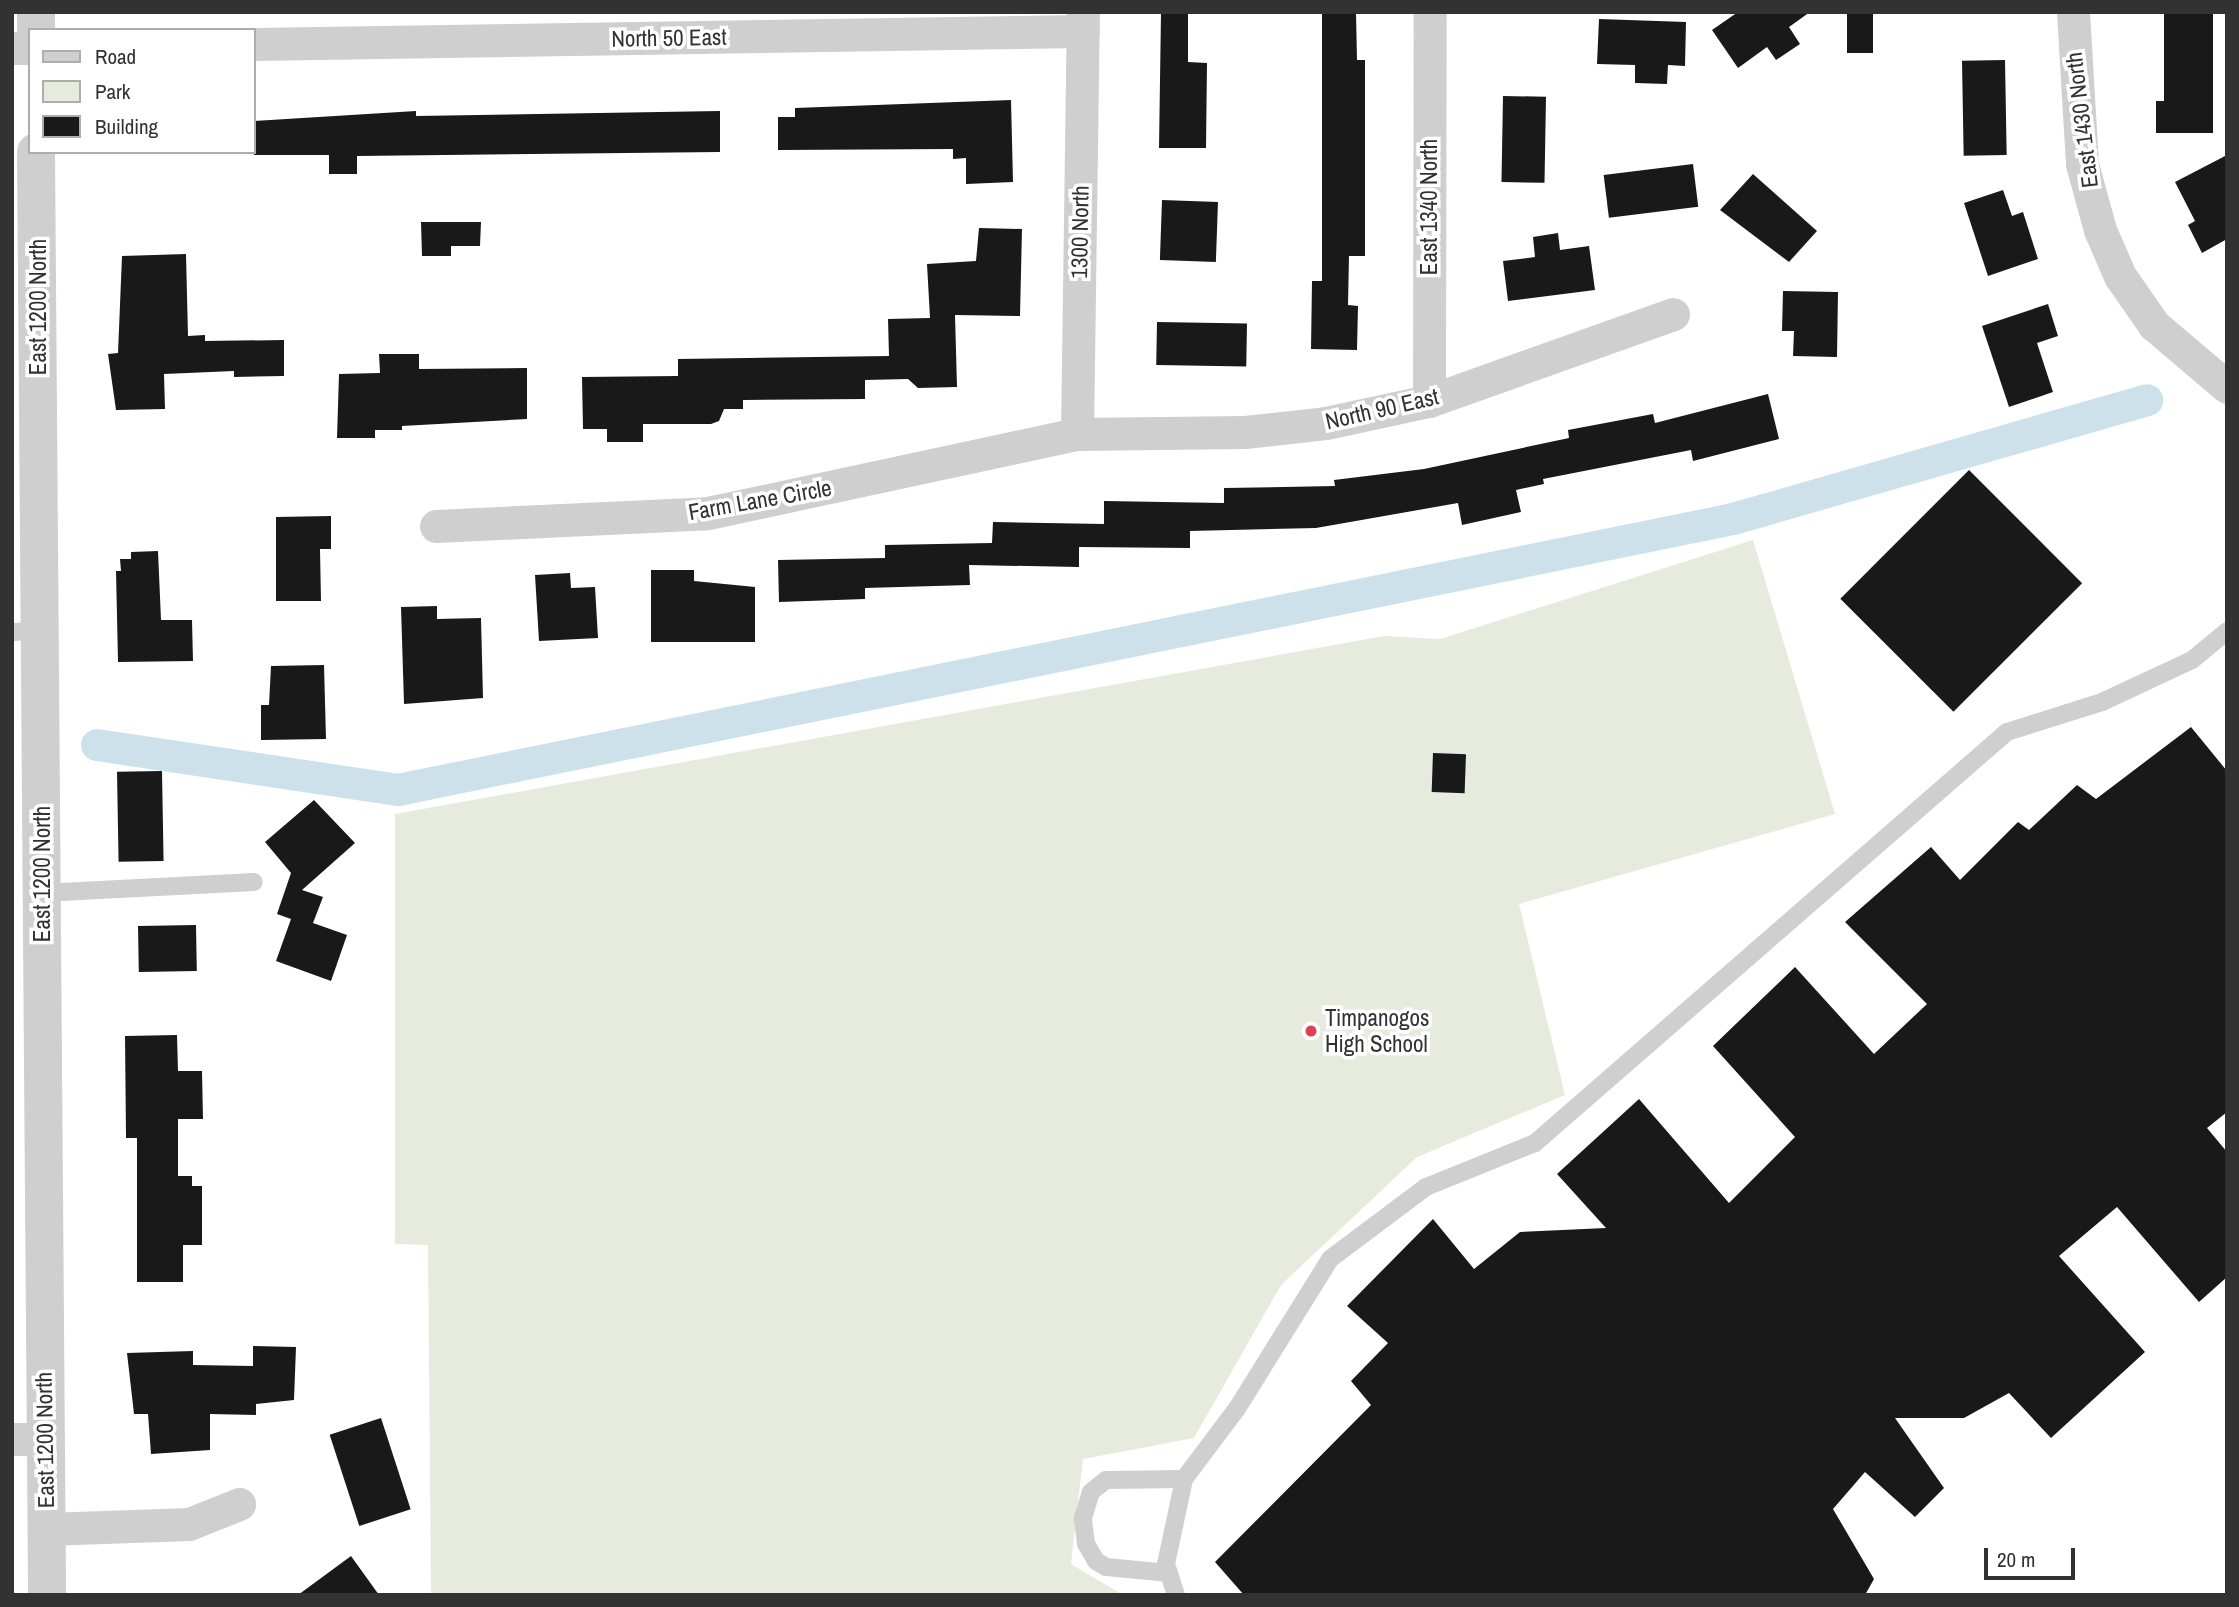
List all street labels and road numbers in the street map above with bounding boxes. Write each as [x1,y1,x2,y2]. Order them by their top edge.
street label: North 50 East [611,23,727,53]
street label: East 1430 North [2060,51,2104,189]
street label: East 1340 North [1415,139,1443,275]
street label: 1300 North [1065,185,1095,279]
street label: East 1200 North [24,239,52,375]
street label: North 90 East [1323,383,1441,435]
street label: Farm Lane Circle [686,474,834,526]
street label: East 1200 North [28,806,56,942]
street label: East 1200 North [30,1372,60,1508]

